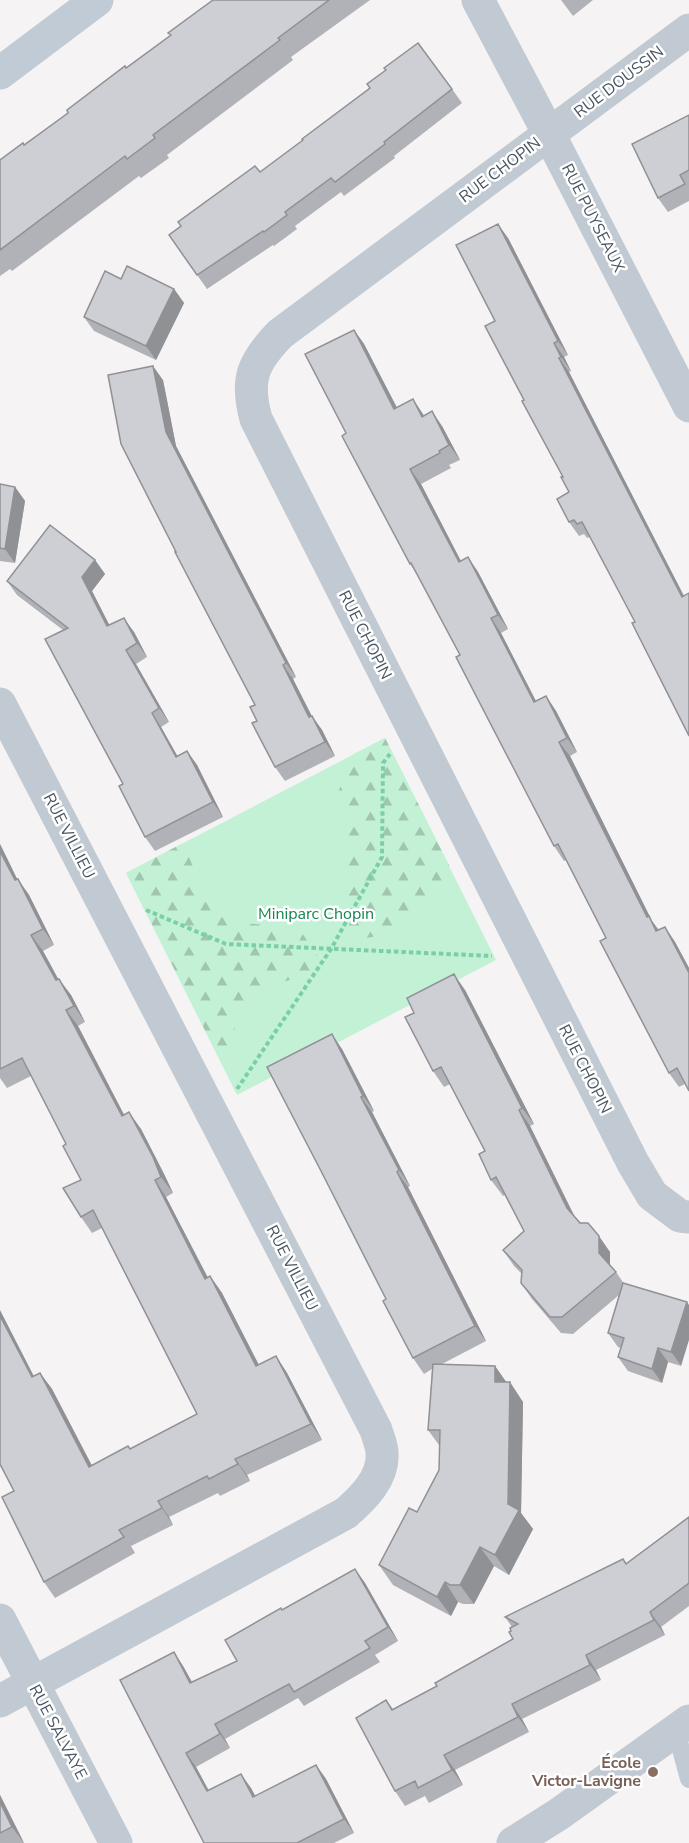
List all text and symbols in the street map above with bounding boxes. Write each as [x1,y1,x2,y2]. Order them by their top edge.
street label: RUE DOUSSIN [570,41,668,123]
street label: RUE CHOPIN [455,132,545,208]
street label: RUE PUYSEAUX [556,160,630,277]
street label: RUE CHOPIN [333,587,397,683]
street label: RUE VILLIEU [38,789,100,883]
park label: Miniparc Chopin [258,903,374,925]
street label: RUE CHOPIN [553,1021,617,1117]
street label: RUE VILLIEU [261,1221,323,1315]
street label: RUE SALVAYE [24,1681,92,1783]
place label: École Victor-Lavigne [531,1752,641,1792]
marker: École Victor-Lavigne [646,1765,660,1779]

